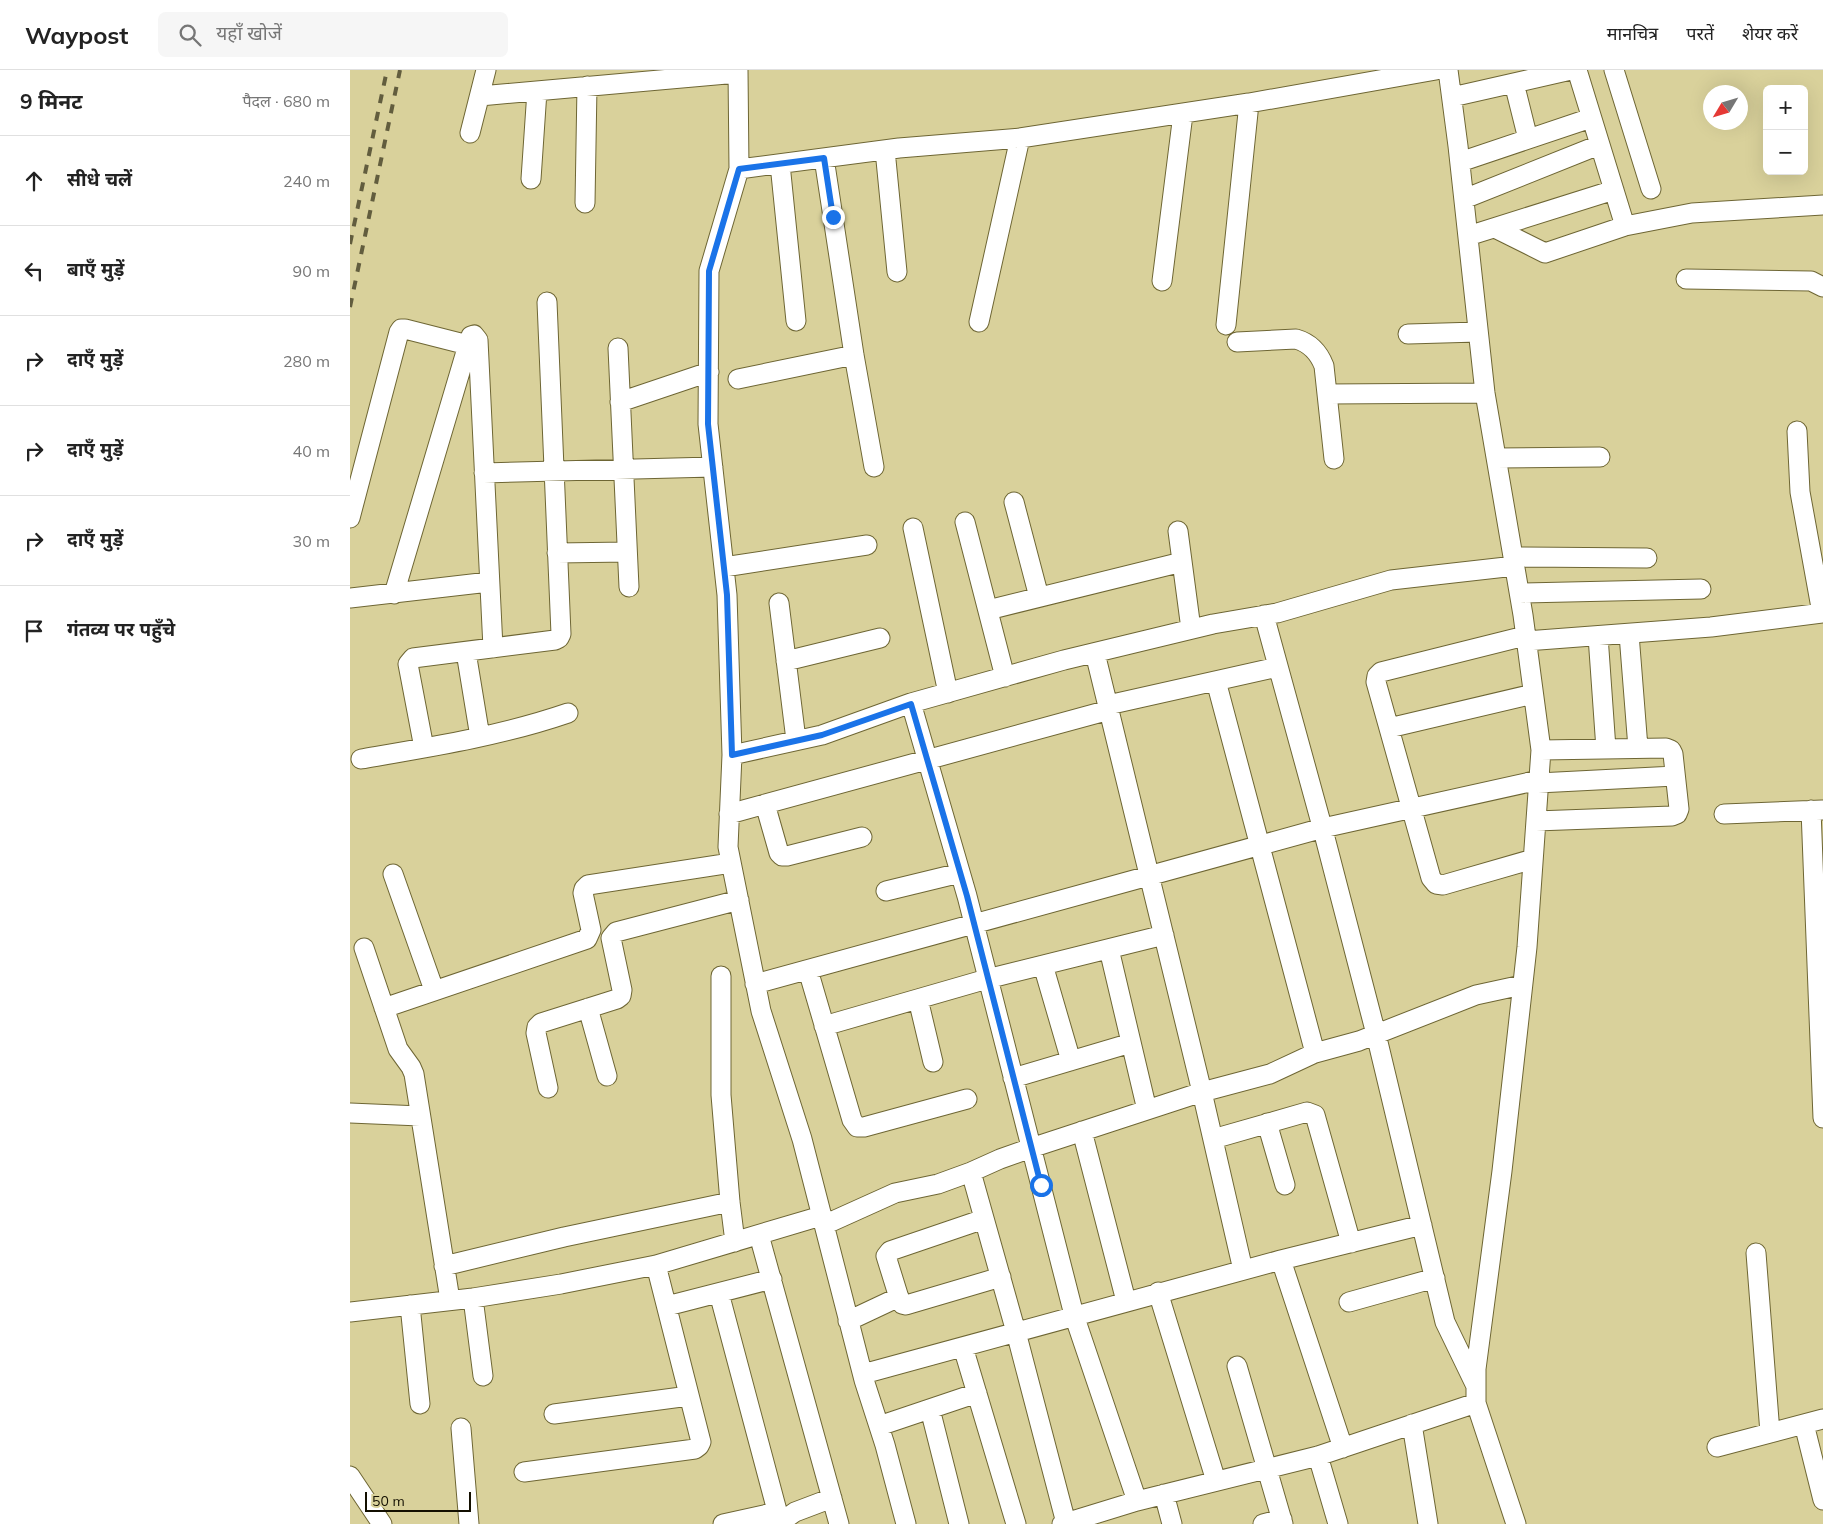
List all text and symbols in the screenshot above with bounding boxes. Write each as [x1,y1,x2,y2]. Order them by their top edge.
search box [158,12,508,57]
text: Waypost [25,20,128,50]
icon: search [176,21,204,49]
text: यहाँ खोजें [216,21,282,45]
text: मानचित्र [1607,22,1658,45]
text: परतें [1686,22,1714,45]
text: शेयर करें [1742,22,1798,45]
north arrow [1703,85,1748,130]
map controls [1763,85,1808,175]
button: + [1763,85,1808,130]
text: 9 मिनट [20,88,82,114]
text: पैदल · 680 m [242,91,330,111]
button: − [1763,130,1808,175]
icon: ahead [20,167,48,195]
text: सीधे चलें [67,167,132,191]
text: 240 m [283,171,330,191]
route end [822,206,845,229]
icon: left [20,257,48,285]
text: बाएँ मुड़ें [67,257,124,281]
text: 90 m [293,261,330,281]
icon: right [20,347,48,375]
text: दाएँ मुड़ें [67,347,123,371]
text: 280 m [283,351,330,371]
icon: right [20,437,48,465]
text: दाएँ मुड़ें [67,437,123,461]
text: 40 m [293,441,330,461]
icon: right [20,527,48,555]
text: दाएँ मुड़ें [67,527,123,551]
text: 30 m [293,531,330,551]
icon: arrive [20,617,48,645]
text: गंतव्य पर पहुँचे [67,617,175,641]
route start [1030,1174,1053,1197]
scale bar [365,1489,471,1512]
text: 50 m [372,1492,405,1510]

